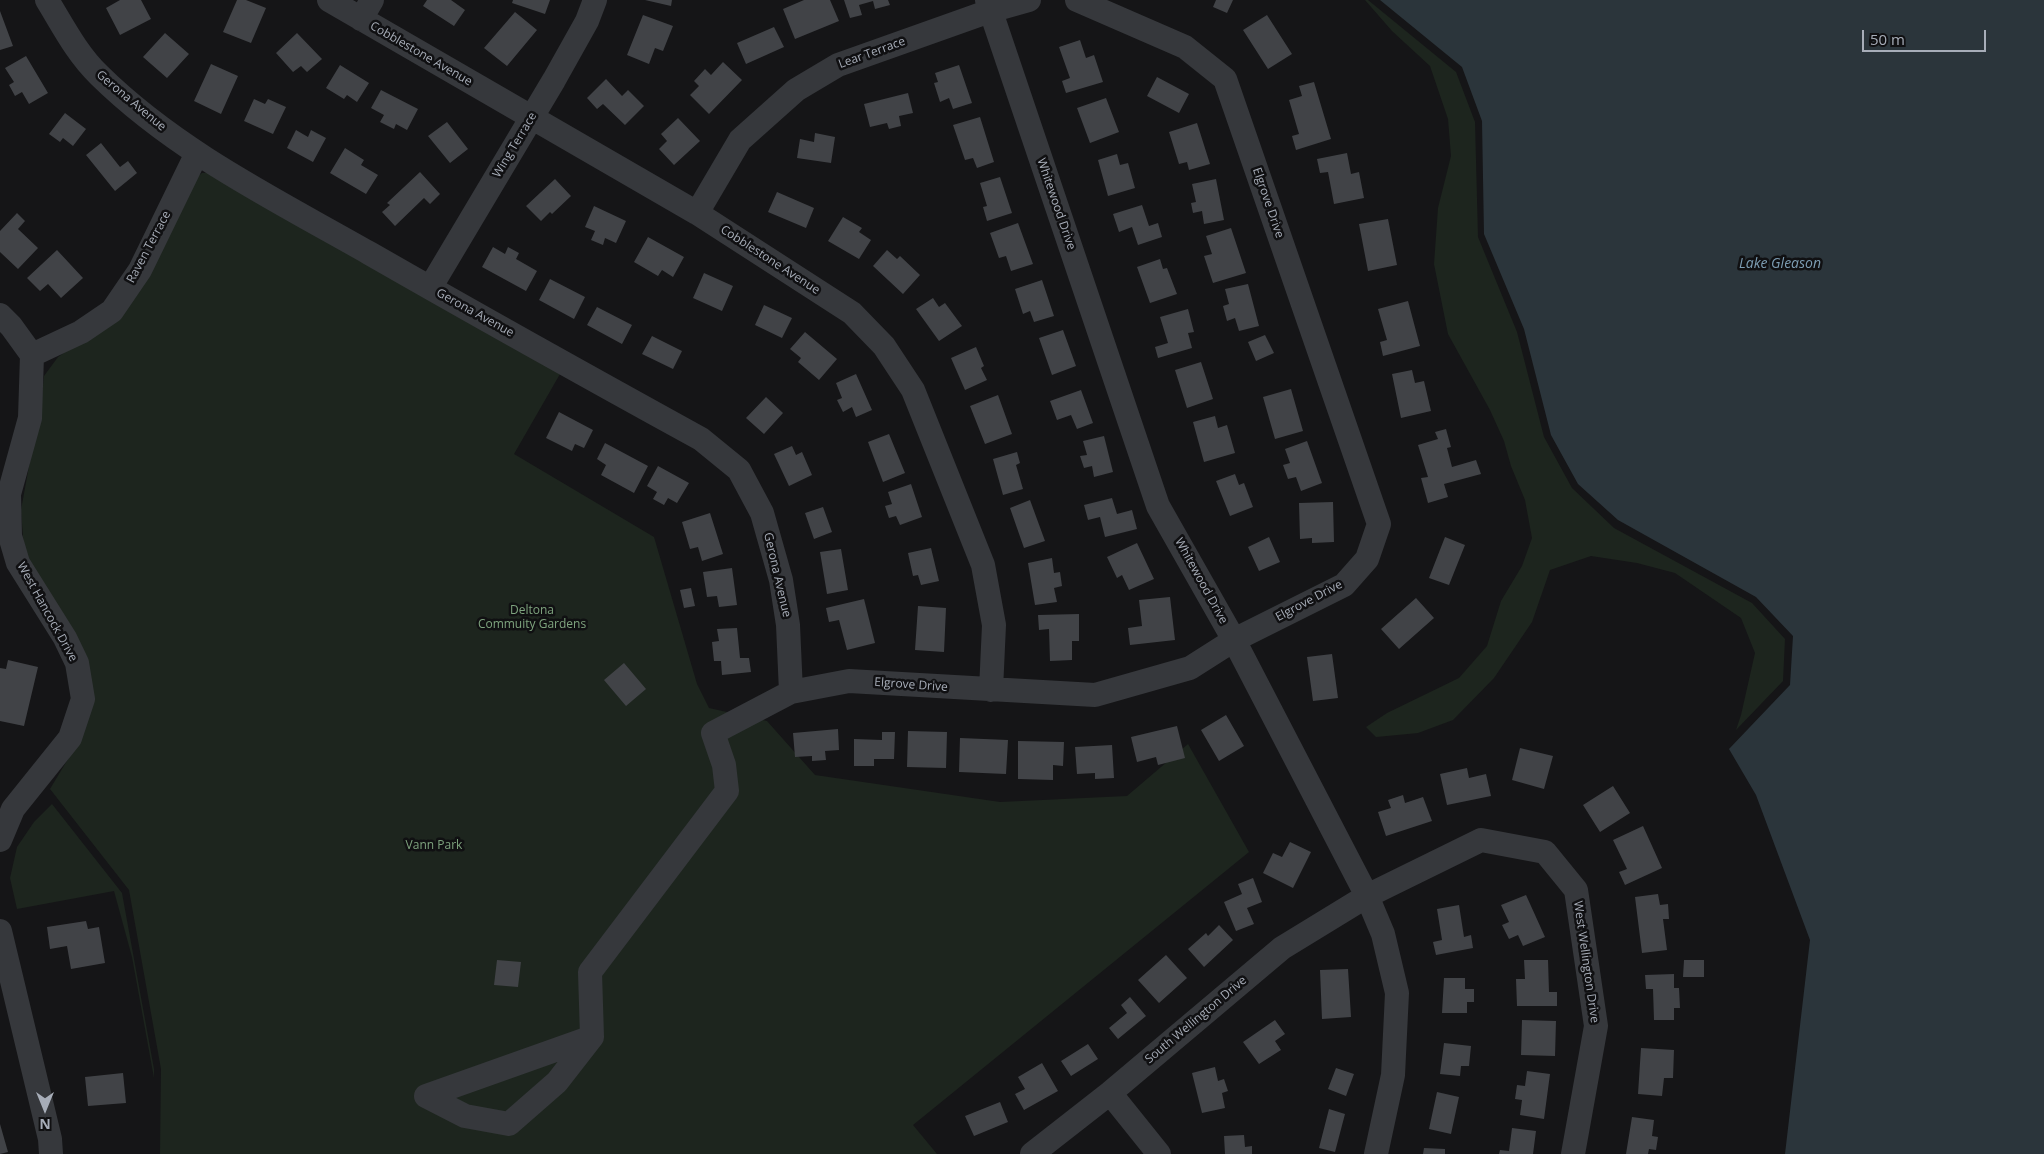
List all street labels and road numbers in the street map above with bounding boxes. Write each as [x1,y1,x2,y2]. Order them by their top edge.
street label: Cobblestone Avenue [367,19,475,89]
street label: Lear Terrace [837,34,907,72]
street label: Gerona Avenue [93,68,169,134]
street label: Wing Terrace [490,110,540,180]
street label: Whitewood Drive [1034,156,1078,252]
street label: Elgrove Drive [1249,166,1287,240]
street label: Raven Terrace [124,208,174,286]
street label: Cobblestone Avenue [718,223,822,297]
street label: Gerona Avenue [434,286,516,340]
street label: Gerona Avenue [760,531,794,619]
street label: Whitewood Drive [1171,536,1231,626]
street label: West Hancock Drive [14,560,80,664]
street label: Elgrove Drive [1273,577,1345,625]
street label: Elgrove Drive [874,675,948,695]
street label: West Wellington Drive [1570,900,1602,1024]
street label: South Wellington Drive [1142,973,1250,1067]

